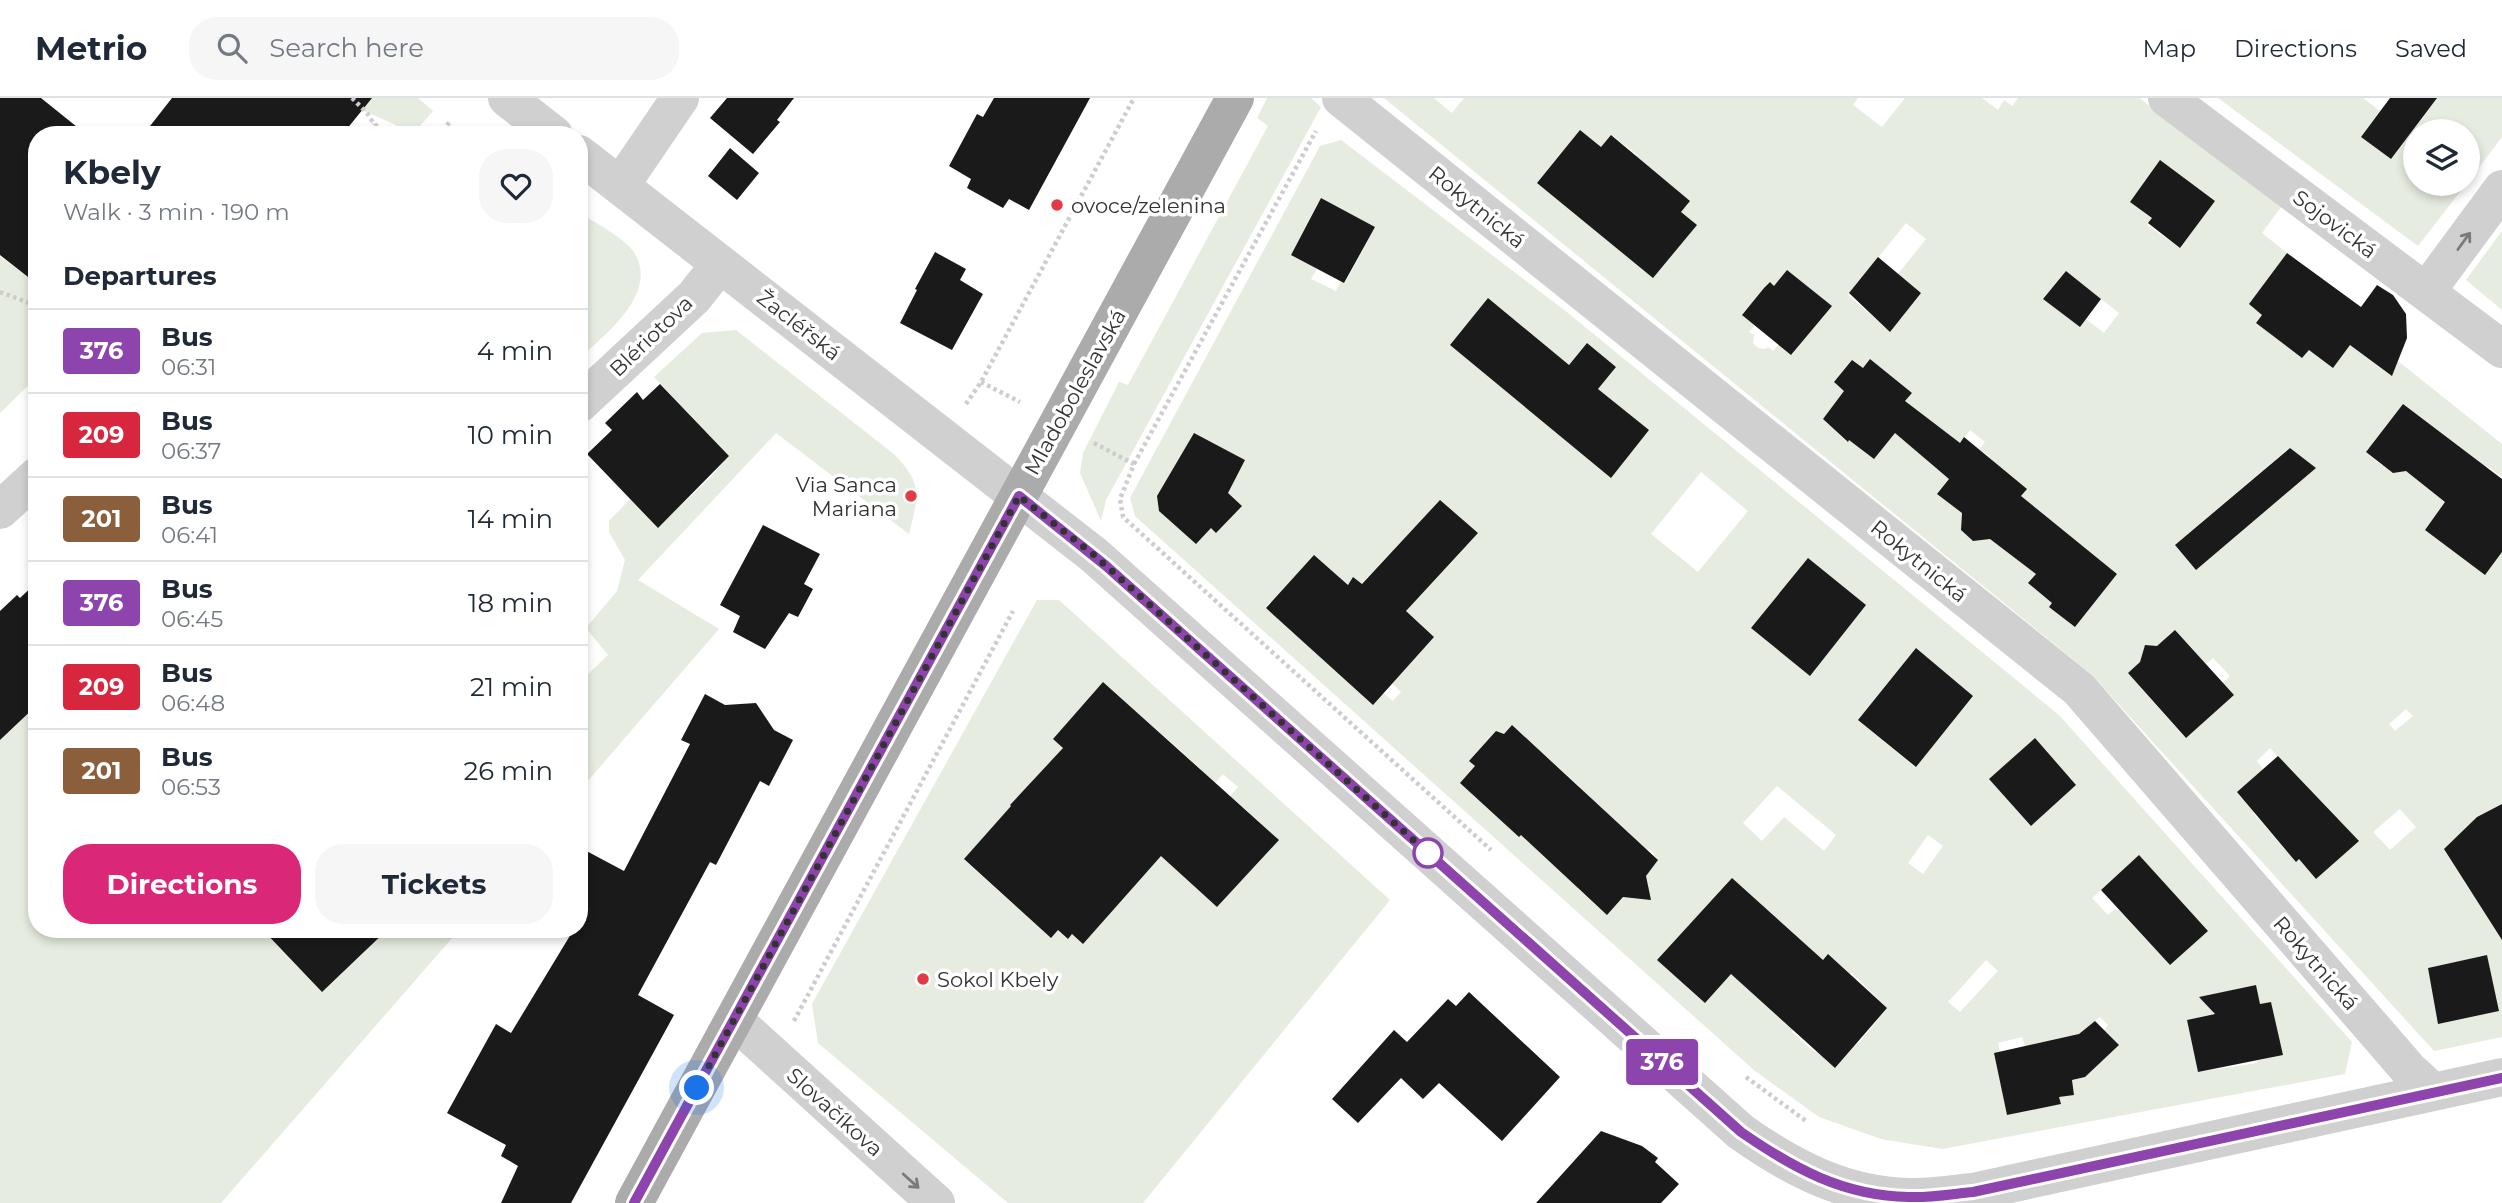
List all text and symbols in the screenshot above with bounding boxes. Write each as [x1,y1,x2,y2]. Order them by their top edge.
search box [189,17,679,80]
text: Metrio [35,28,147,68]
icon: search [213,29,251,67]
text: Search here [269,32,424,64]
text: Map [2143,34,2196,63]
text: Directions [2234,34,2357,63]
text: Saved [2395,34,2467,63]
map controls [2403,119,2480,196]
button: layers [2403,119,2480,196]
button: heart [479,149,553,223]
text: Kbely [63,152,161,192]
street label: Rokytnická [1424,161,1530,253]
street label: Sojovická [2288,185,2382,263]
place label: ovoce/zelenina [1071,193,1226,218]
marker: ovoce/zelenina [1049,197,1065,213]
text: Walk · 3 min · 190 m [63,198,290,226]
one-way arrow [2457,232,2471,251]
text: Departures [63,260,217,292]
street label: Žacléřská [752,285,846,365]
street label: Blériotova [604,290,698,382]
street label: Mladoboleslavská [1019,305,1131,479]
text: Bus [161,321,213,353]
text: 4 min [477,335,553,367]
text: 376 [80,336,123,365]
text: 06:31 [161,353,216,381]
text: Bus [161,405,213,437]
text: 10 min [467,419,553,451]
text: 209 [79,420,124,449]
text: 06:37 [161,437,221,465]
place label: Via Sanca Mariana [795,472,897,521]
marker: Via Sanca Mariana [903,488,919,504]
text: Bus [161,489,213,521]
text: 14 min [467,503,553,535]
text: 201 [82,504,121,533]
street label: Rokytnická [1866,515,1972,607]
text: 06:41 [161,521,218,549]
text: Bus [161,573,213,605]
text: 18 min [468,587,553,619]
text: 376 [80,588,123,617]
text: 06:45 [161,605,223,633]
text: Bus [161,657,213,689]
text: 21 min [470,671,553,703]
text: 209 [79,672,124,701]
text: 06:48 [161,689,225,717]
text: Bus [161,741,213,773]
text: 26 min [463,755,553,787]
text: 201 [82,756,121,785]
text: 06:53 [161,773,221,801]
unlabelled marker [1413,838,1443,868]
button: Directions [63,844,301,924]
button: Tickets [315,844,553,924]
street label: Rokytnická [2268,911,2364,1015]
place label: Sokol Kbely [937,967,1059,992]
marker: Sokol Kbely [915,971,931,987]
line badge: 376 [1622,1039,1702,1085]
text: 376 [1640,1047,1684,1076]
street label: Slovačíkova [782,1062,888,1162]
your location [679,1070,714,1105]
one-way arrow [902,1173,920,1189]

